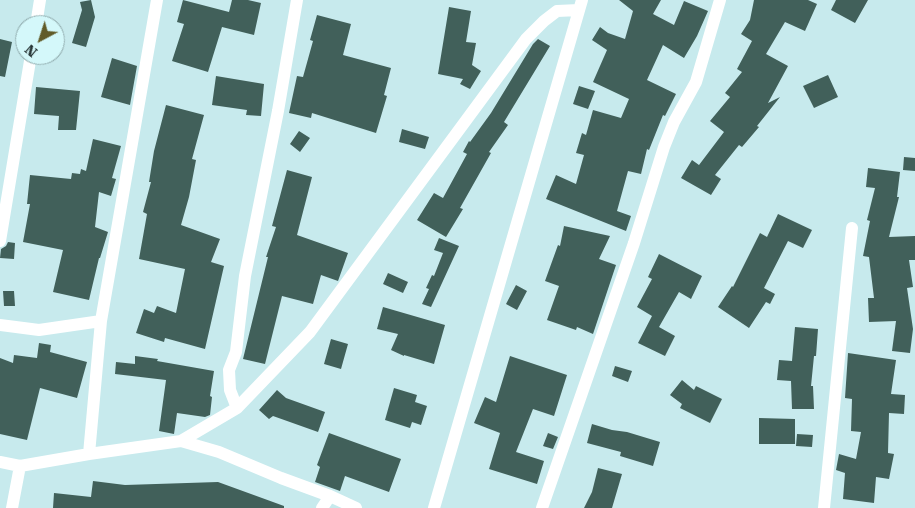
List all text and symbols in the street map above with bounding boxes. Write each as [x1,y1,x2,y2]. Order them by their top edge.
north arrow [15,15,65,65]
text: N [22,41,40,60]

